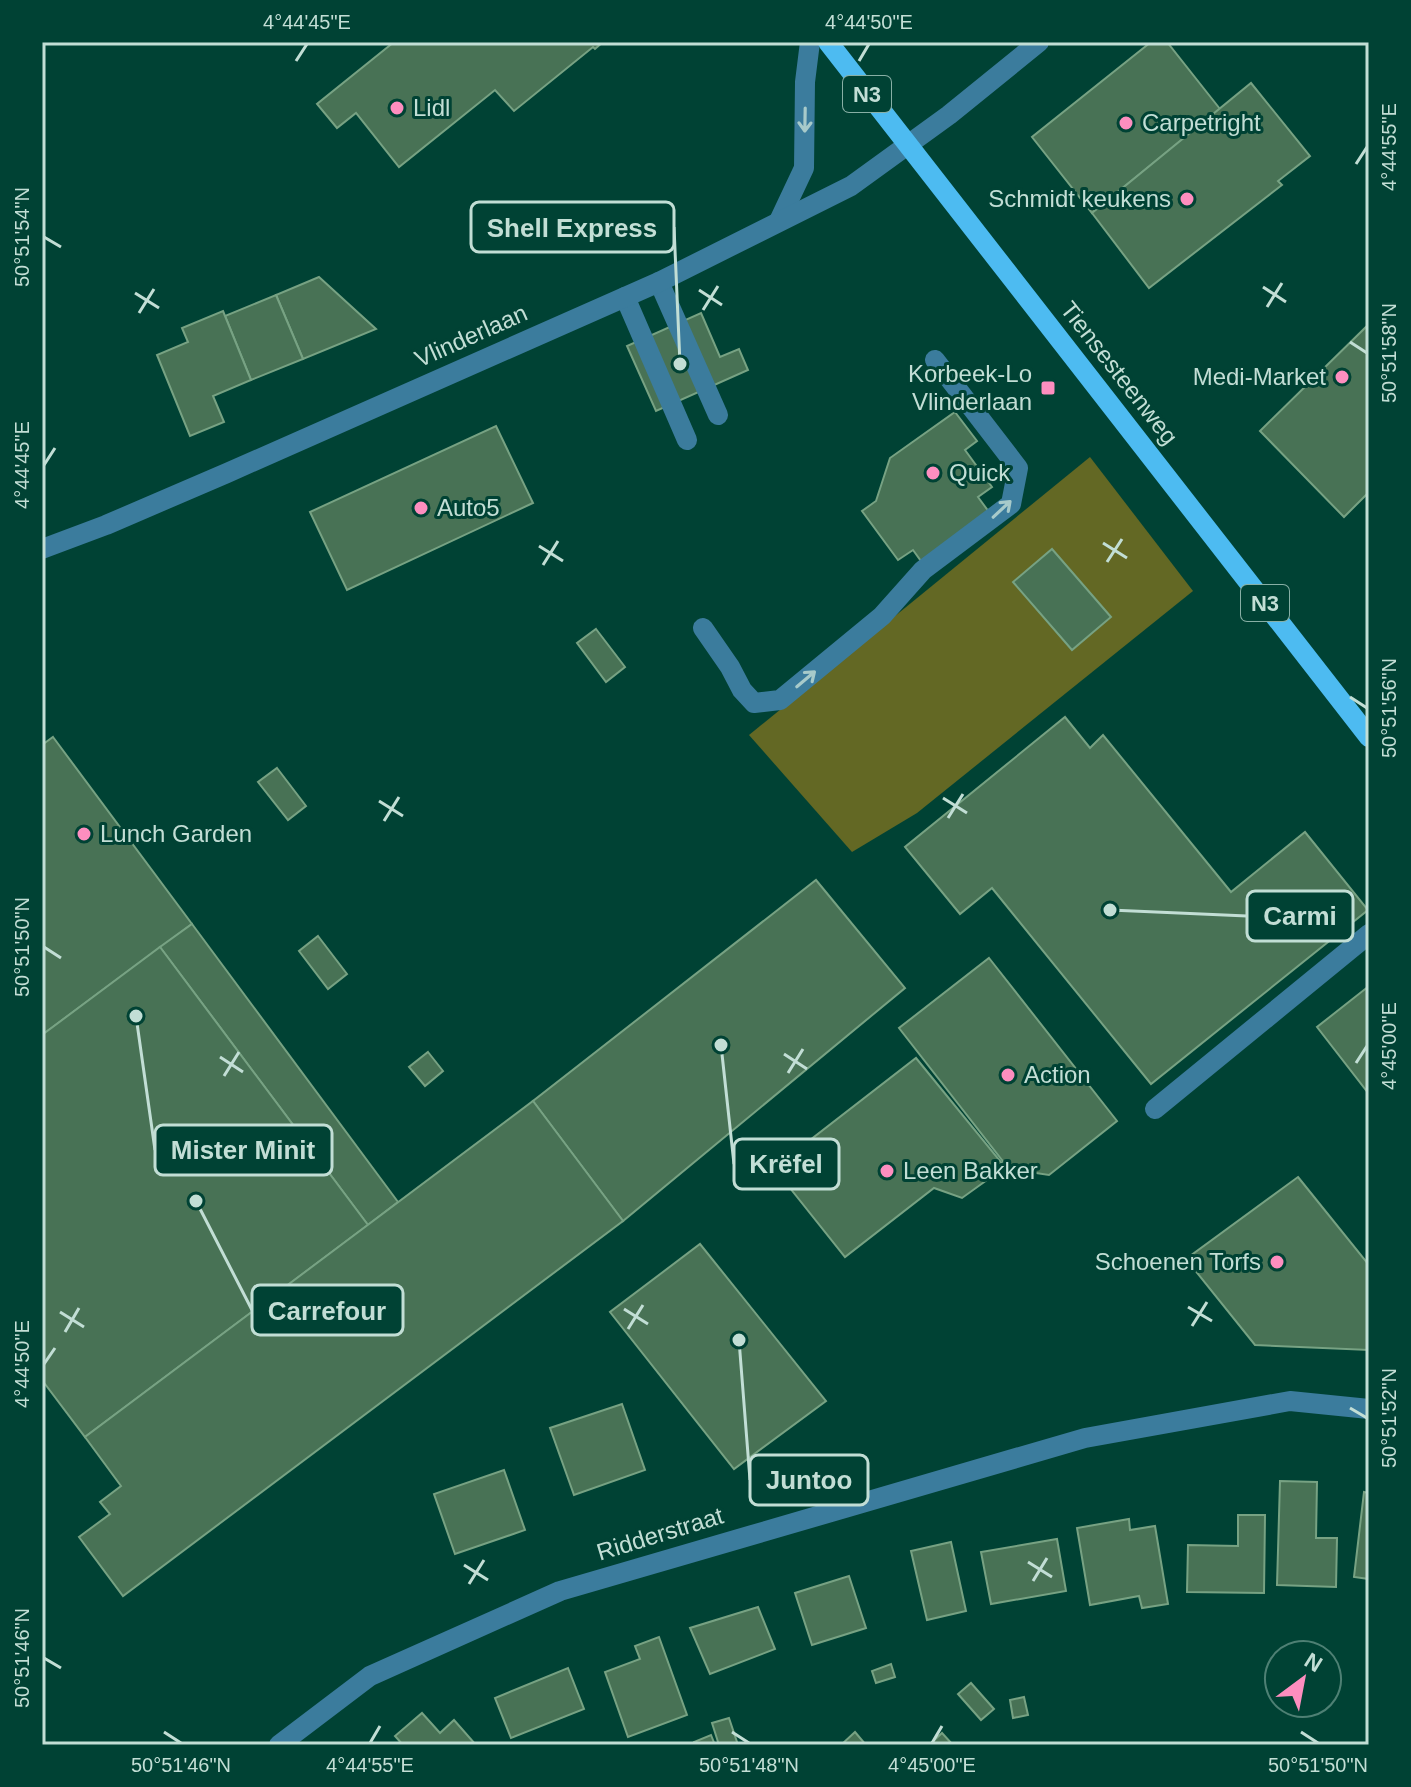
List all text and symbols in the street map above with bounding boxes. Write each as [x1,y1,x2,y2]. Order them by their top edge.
text: 4°44'45"E [263,11,351,33]
text: 4°44'50"E [825,11,913,33]
road number: N3 [843,76,891,112]
place label: Lidl [413,94,450,121]
marker: Lidl [388,99,406,117]
text: 4°44'55"E [1378,103,1400,191]
one-way arrow [797,106,813,133]
place label: Carpetright [1142,109,1261,136]
marker: Carpetright [1117,114,1135,132]
place label: Schmidt keukens [988,185,1171,212]
text: 50°51'54"N [11,187,33,287]
marker: Schmidt keukens [1178,190,1196,208]
callout: Shell Express [471,202,674,252]
text: Shell Express [487,213,657,243]
street label: Tiensesteenweg [1055,296,1184,450]
street label: Vlinderlaan [410,299,531,372]
text: 50°51'58"N [1378,303,1400,403]
place label: Korbeek-Lo Vlinderlaan [908,360,1032,415]
place label: Medi-Market [1193,363,1326,390]
marker: Medi-Market [1333,368,1351,386]
marker: Korbeek-Lo Vlinderlaan [1039,379,1057,397]
text: 4°44'45"E [11,421,33,509]
place label: Quick [949,459,1011,486]
marker: Quick [924,464,942,482]
place label: Auto5 [437,494,500,521]
marker: Auto5 [412,499,430,517]
one-way arrow [992,500,1012,519]
road number: N3 [1241,585,1289,621]
text: 50°51'56"N [1378,658,1400,758]
one-way arrow [796,670,816,688]
place label: Lunch Garden [100,820,252,847]
marker: Lunch Garden [75,825,93,843]
callout: Carmi [1247,891,1353,941]
text: 50°51'50"N [11,897,33,997]
text: Carmi [1263,901,1337,931]
text: 4°45'00"E [1378,1002,1400,1090]
place label: Action [1024,1061,1091,1088]
marker: Action [999,1066,1017,1084]
callout: Mister Minit [155,1125,332,1175]
text: Mister Minit [171,1135,316,1165]
callout: Krëfel [734,1139,839,1189]
text: Krëfel [749,1149,823,1179]
place label: Leen Bakker [903,1157,1038,1184]
marker: Leen Bakker [878,1162,896,1180]
place label: Schoenen Torfs [1095,1248,1261,1275]
marker: Schoenen Torfs [1268,1253,1286,1271]
callout: Carrefour [252,1285,403,1335]
text: Carrefour [268,1296,386,1326]
text: 4°44'50"E [11,1320,33,1408]
text: 50°51'52"N [1378,1368,1400,1468]
callout: Juntoo [750,1455,868,1505]
text: Juntoo [766,1465,852,1495]
street label: Ridderstraat [593,1501,727,1566]
text: 50°51'46"N [11,1608,33,1708]
north arrow [1263,1639,1343,1719]
text: N [1300,1648,1327,1677]
text: 50°51'46"N [131,1754,231,1776]
text: 4°44'55"E [326,1754,414,1776]
text: 50°51'48"N [699,1754,799,1776]
text: 4°45'00"E [888,1754,976,1776]
text: 50°51'50"N [1268,1754,1368,1776]

